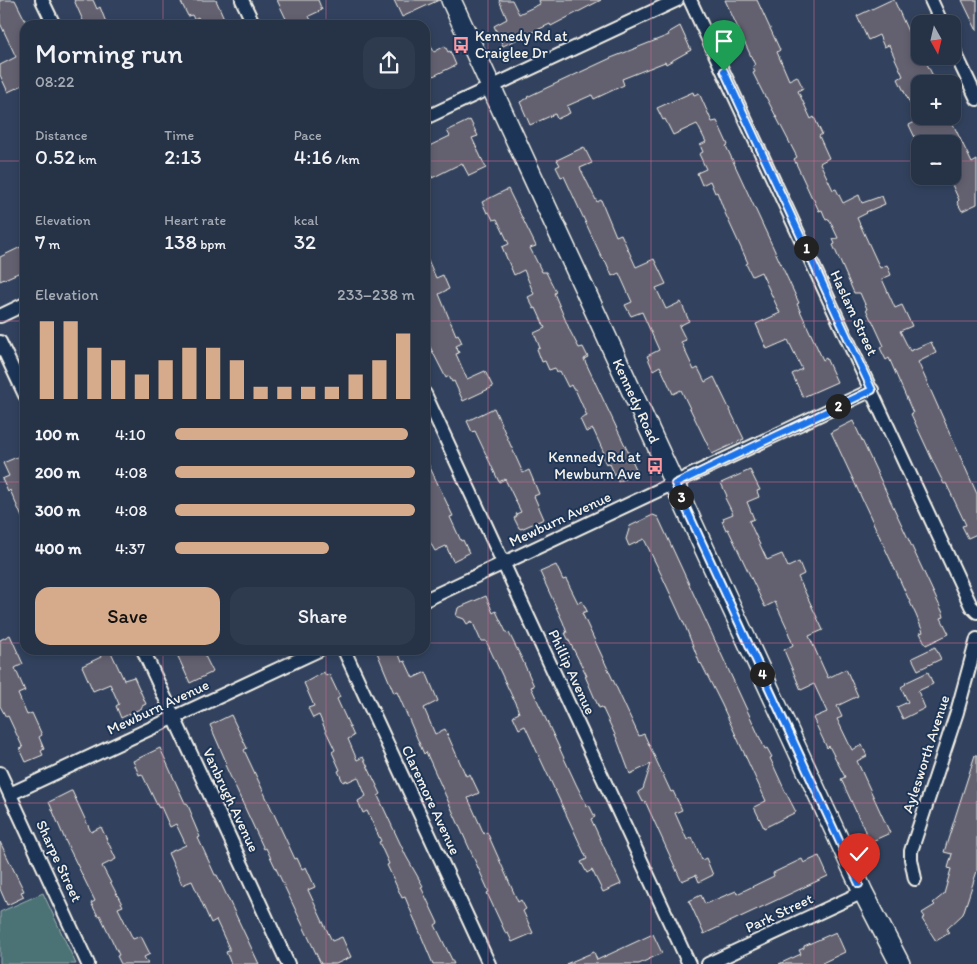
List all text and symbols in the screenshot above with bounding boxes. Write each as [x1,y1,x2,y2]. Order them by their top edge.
north arrow [911,15,961,65]
map controls [911,15,961,185]
pin [703,20,745,71]
place label: Kennedy Rd at Craiglee Dr [475,27,568,62]
icon: arrive [710,27,738,55]
bus stop icon: Kennedy Rd at Craiglee Dr [451,35,471,55]
text: Morning run [35,36,183,70]
button: share [363,37,415,89]
text: 08:22 [35,72,74,91]
button: + [911,75,961,125]
text: Distance [35,127,87,144]
text: Time [164,127,194,144]
text: Pace [294,127,322,144]
button: − [911,135,961,185]
text: 0.52 [35,144,75,169]
text: 2:13 [164,144,202,169]
text: 4:16 [294,144,332,169]
text: km [75,151,97,168]
text: /km [332,151,360,168]
text: Elevation [35,212,91,229]
text: Heart rate [164,212,226,229]
text: kcal [294,212,319,229]
text: 7 [35,229,45,254]
text: 138 [164,229,197,254]
text: 32 [294,229,316,254]
text: m [45,236,60,253]
text: bpm [197,236,226,253]
pin: 1 [794,236,818,260]
text: 1 [803,240,810,257]
street label: Haslam Street [826,267,882,359]
text: Elevation [35,285,99,304]
text: 233–238 m [337,285,415,304]
street label: Kennedy Road [609,356,663,446]
pin: 2 [826,394,850,418]
text: 2 [835,398,842,415]
text: 100 m [35,425,79,444]
text: 4:10 [115,425,146,444]
place label: Kennedy Rd at Mewburn Ave [548,448,641,483]
bus stop icon: Kennedy Rd at Mewburn Ave [645,456,665,476]
text: 200 m [35,463,80,482]
text: 4:08 [115,463,147,482]
pin: 3 [668,484,694,510]
street label: Mewburn Avenue [506,487,614,551]
text: 3 [678,489,685,506]
text: 300 m [35,501,81,520]
text: 4:08 [115,501,147,520]
text: 400 m [35,539,81,558]
text: 4:37 [115,539,145,558]
button: Save [35,587,220,645]
button: Share [230,587,415,645]
street label: Phillip Avenue [544,627,600,717]
pin: 4 [750,662,774,686]
text: 4 [758,666,767,683]
street label: Mewburn Avenue [104,675,212,739]
street label: Aylesworth Avenue [898,693,954,815]
street label: Claremore Avenue [398,742,464,858]
street label: Vanbrugh Avenue [199,745,263,855]
street label: Sharpe Street [32,817,86,905]
pin [838,833,880,884]
icon: check [845,840,873,868]
street label: Park Street [742,889,816,937]

